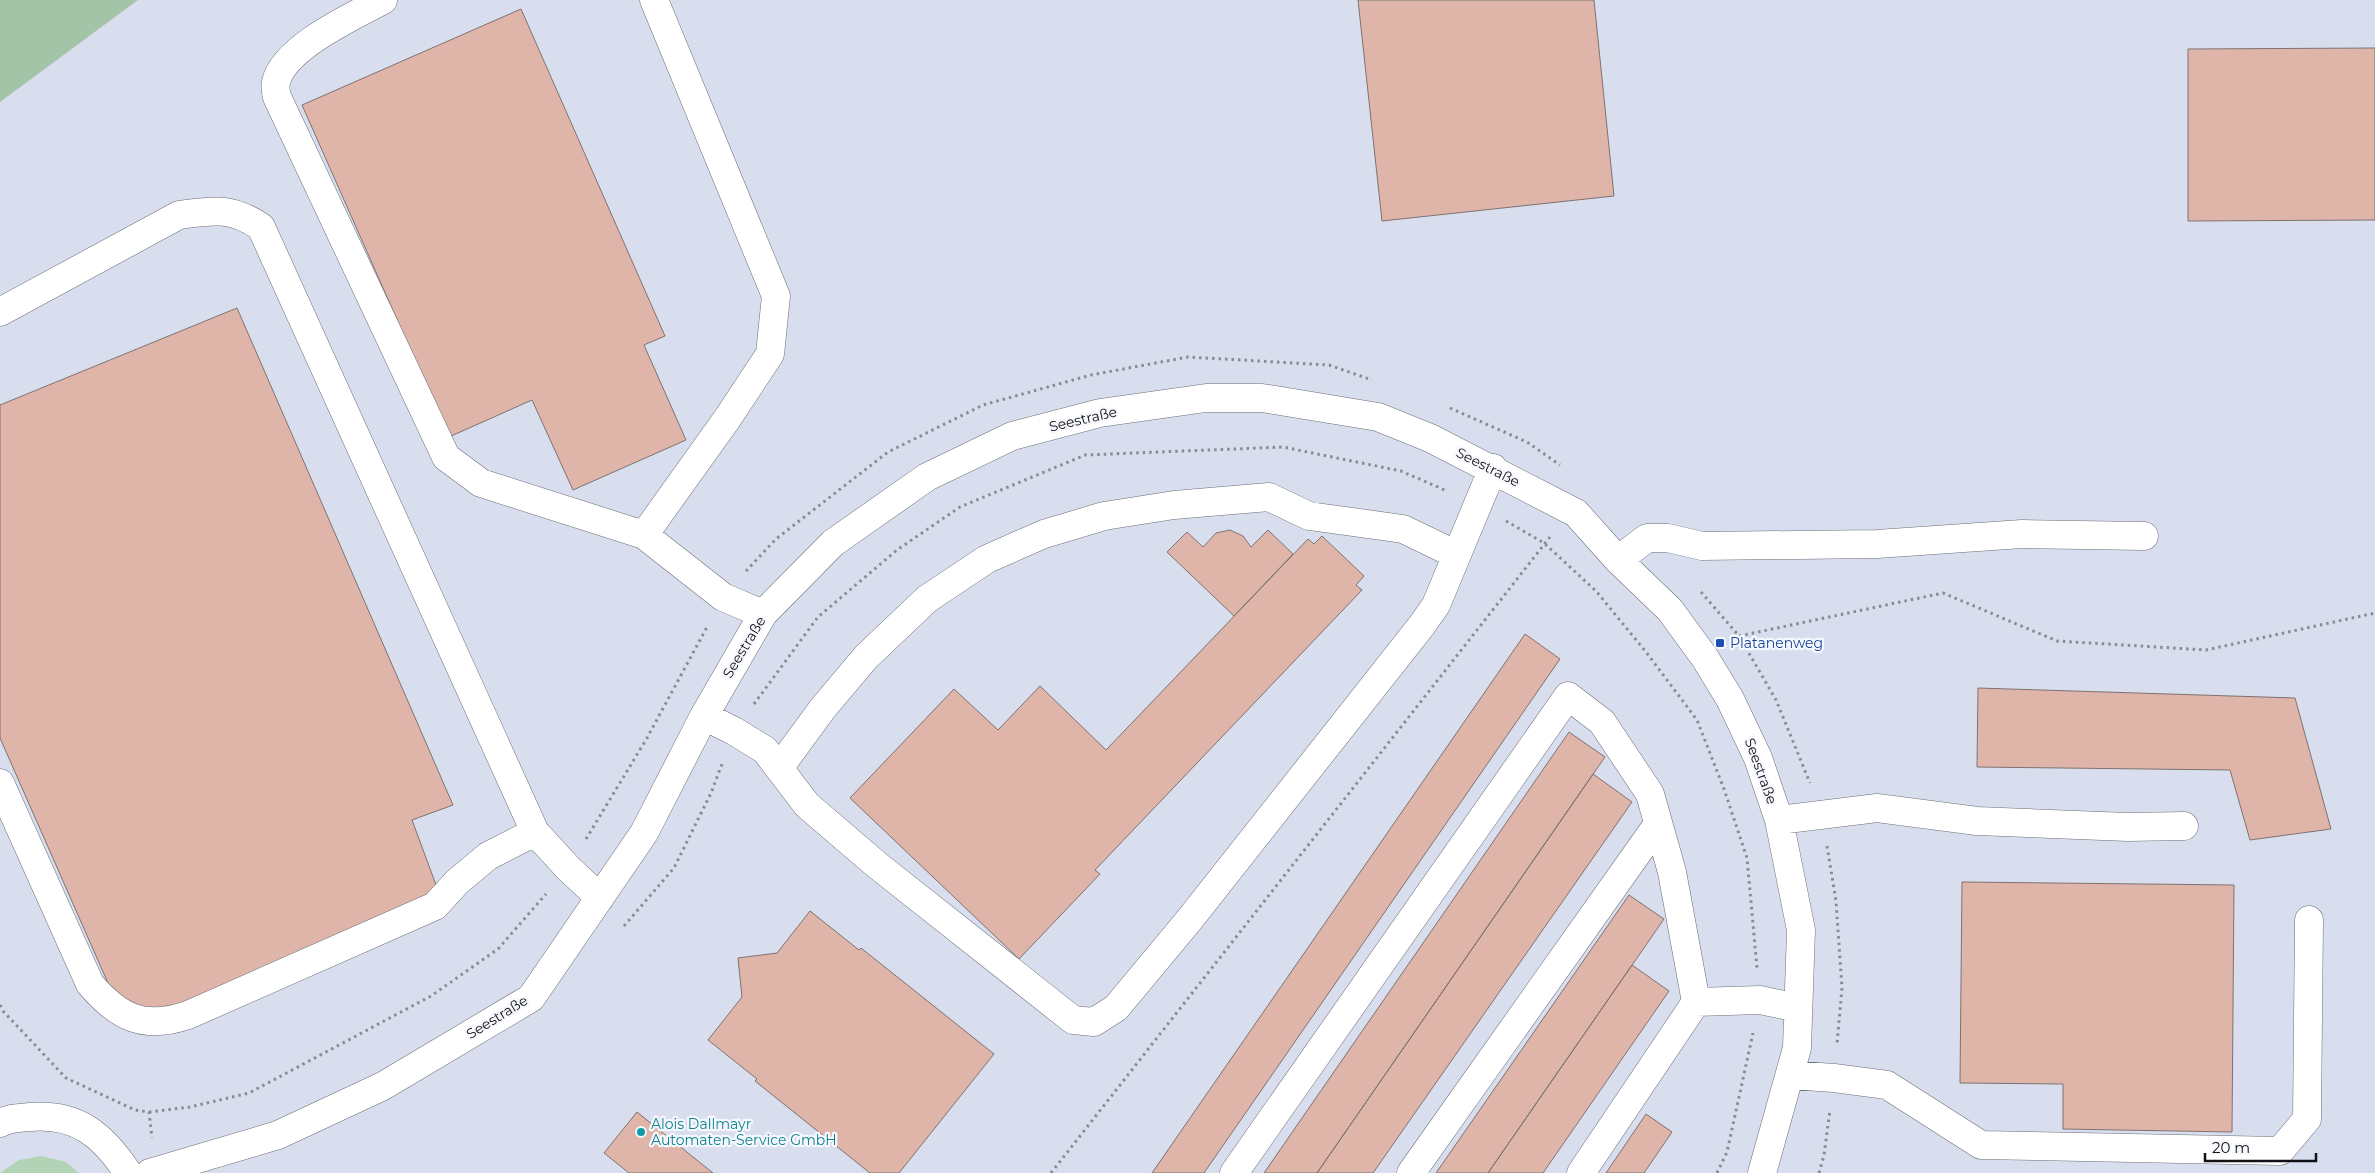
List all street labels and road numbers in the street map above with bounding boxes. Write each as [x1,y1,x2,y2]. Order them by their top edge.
street label: Seestraße [1047,402,1119,436]
street label: Seestraße [1453,443,1523,491]
street label: Seestraße [718,613,770,681]
street label: Seestraße [1741,735,1781,807]
street label: Seestraße [463,991,531,1043]

